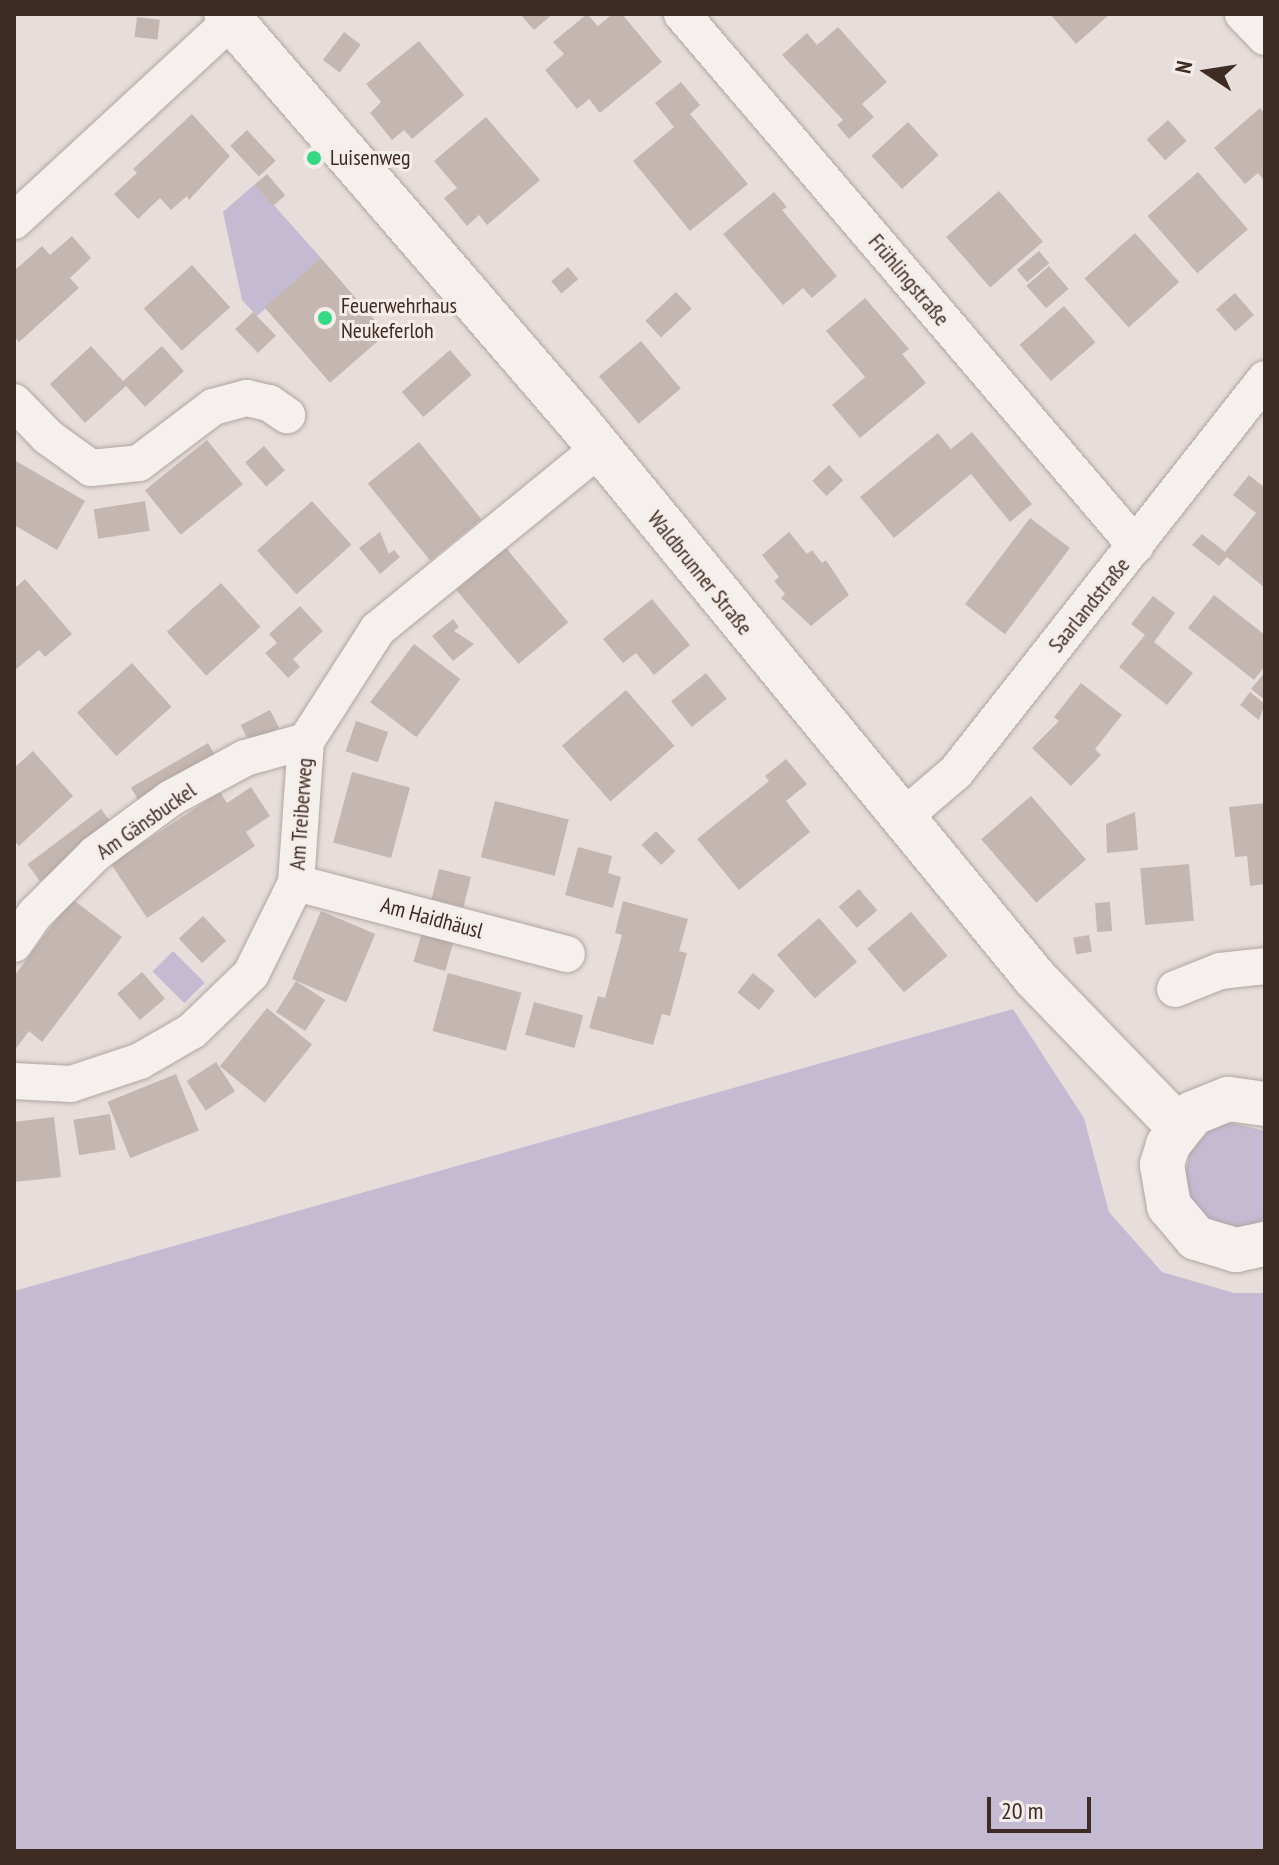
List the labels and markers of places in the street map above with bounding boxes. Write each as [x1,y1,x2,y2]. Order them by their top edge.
place label: Luisenweg [330,145,411,171]
marker: Luisenweg [305,149,323,167]
place label: Feuerwehrhaus Neukeferloh [341,292,457,344]
marker: Feuerwehrhaus Neukeferloh [316,309,334,327]

